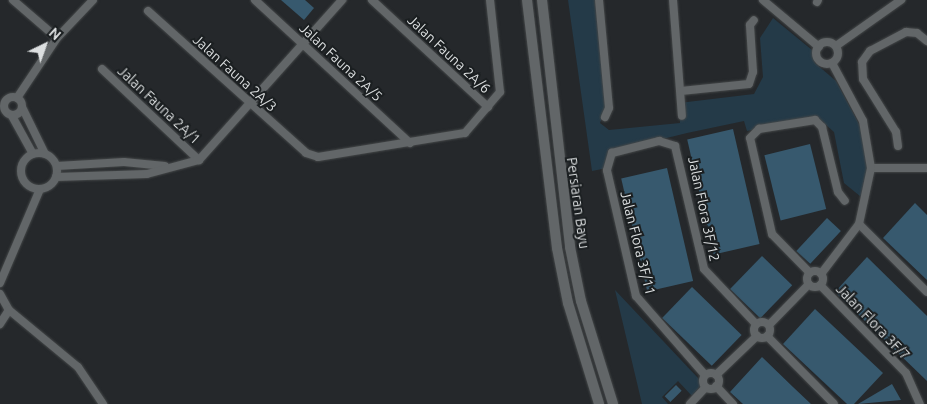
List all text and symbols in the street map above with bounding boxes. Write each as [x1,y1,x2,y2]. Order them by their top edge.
street label: Jalan Fauna 2A/6 [404,11,494,97]
street label: Jalan Fauna 2A/5 [296,19,386,105]
north arrow [20,20,70,70]
text: N [46,24,64,43]
street label: Jalan Fauna 2A/3 [190,31,280,115]
street label: Jalan Fauna 2A/1 [114,62,204,148]
street label: Jalan Flora 3F/12 [685,155,723,263]
street label: Persiaran Bayu [563,156,593,250]
street label: Jalan Flora 3F/11 [617,189,659,297]
street label: Jalan Flora 3F/7 [833,281,913,363]

